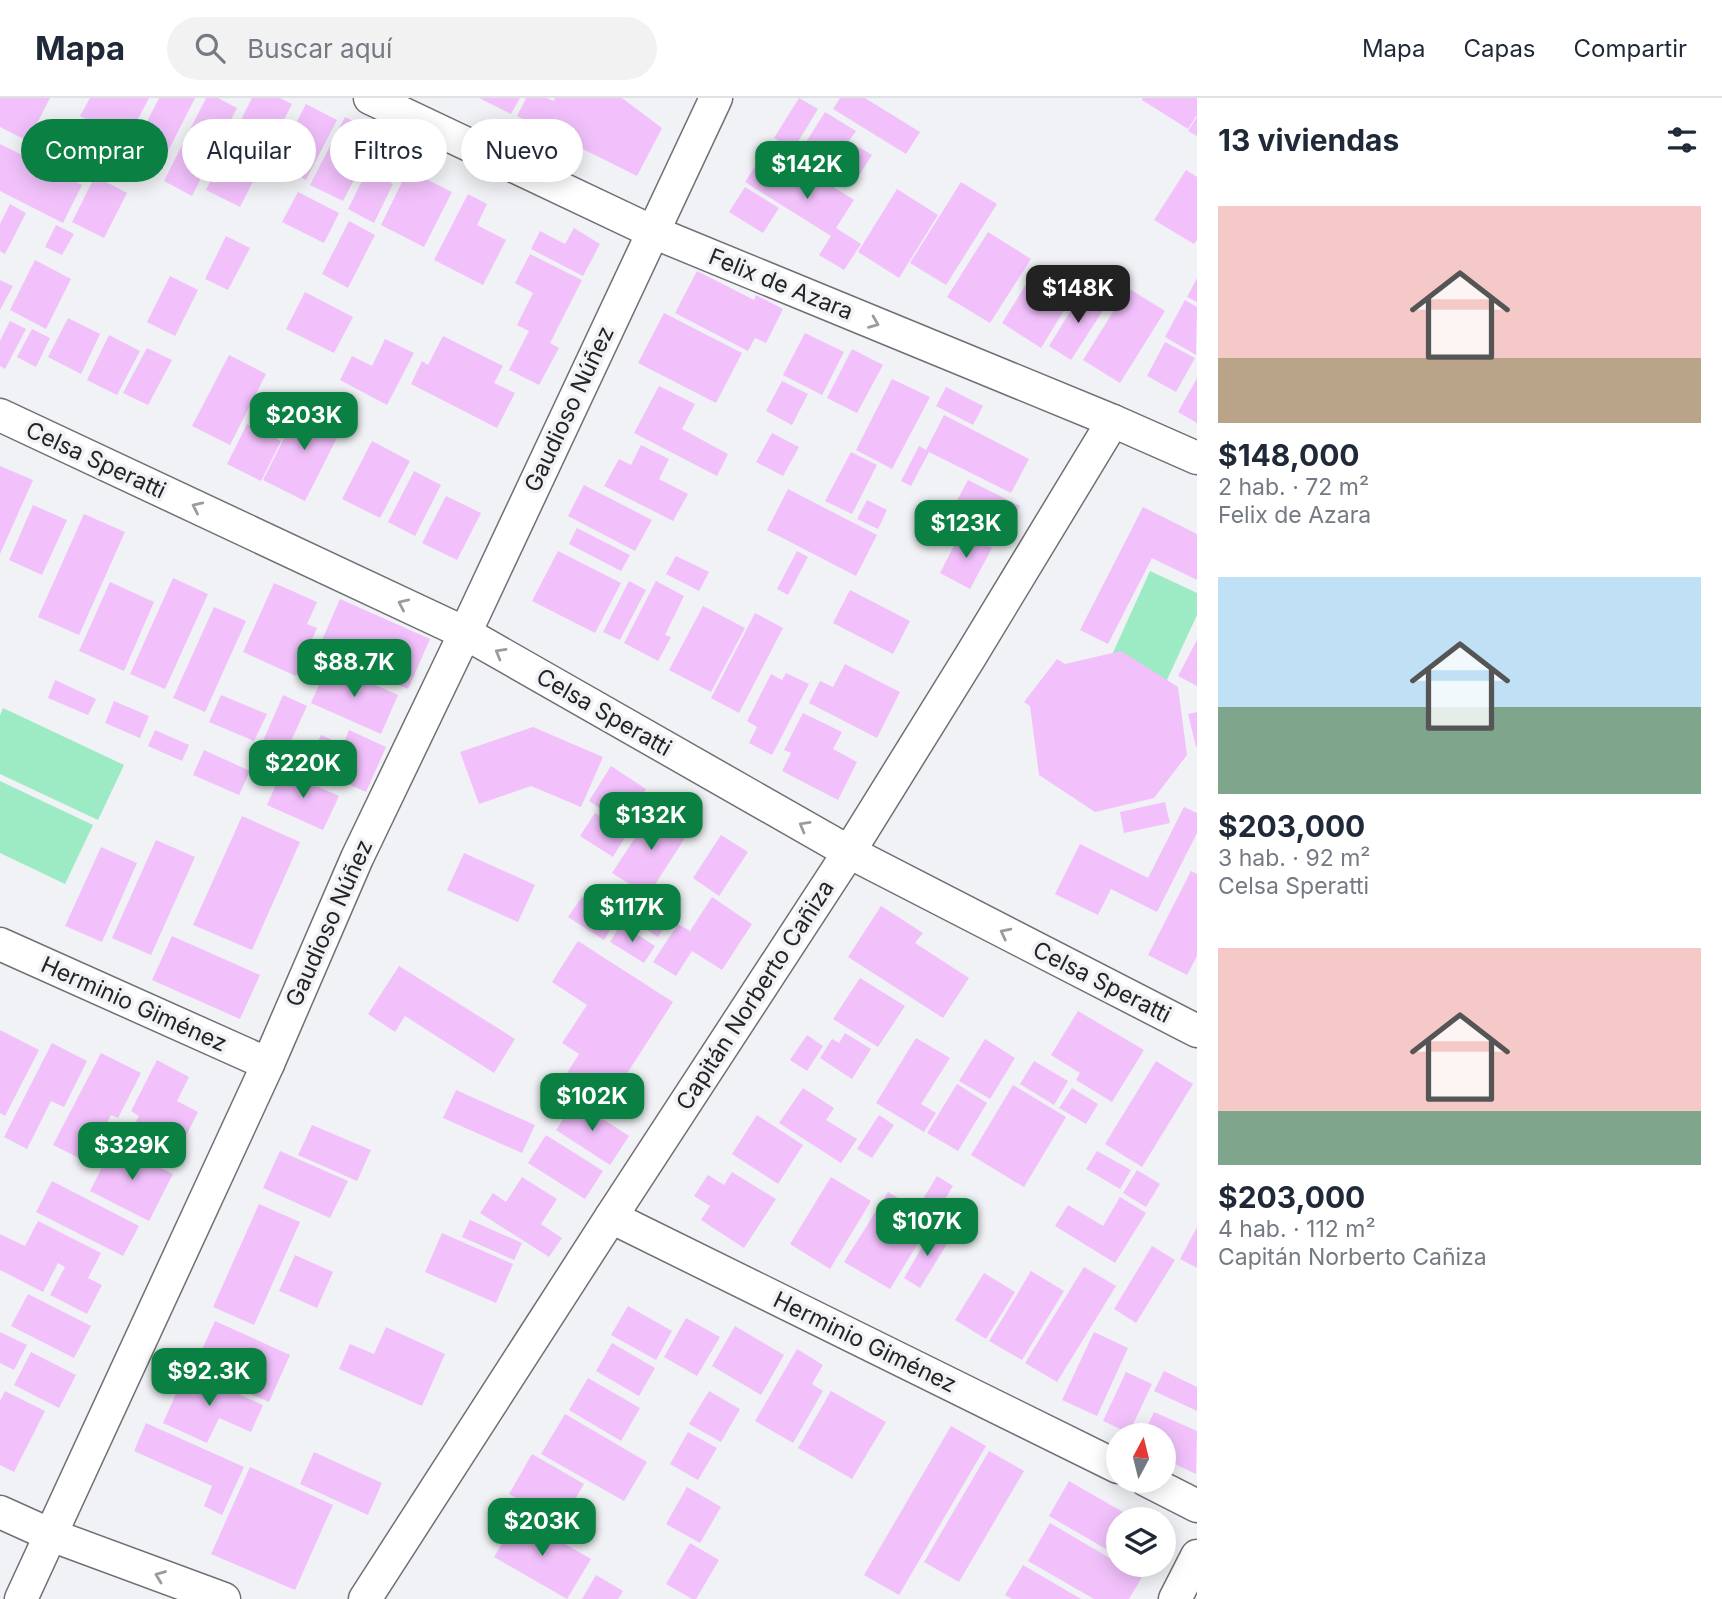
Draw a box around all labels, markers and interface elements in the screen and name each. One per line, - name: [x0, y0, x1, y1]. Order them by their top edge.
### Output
- search box: [167, 17, 657, 80]
- text: Mapa: [35, 28, 125, 68]
- icon: search: [191, 29, 229, 67]
- text: Buscar aquí: [247, 33, 392, 64]
- text: Mapa: [1362, 34, 1425, 63]
- text: Capas: [1463, 34, 1536, 63]
- text: Compartir: [1574, 34, 1687, 63]
- chip: Comprar: [21, 119, 168, 182]
- chip: Alquilar: [182, 119, 316, 182]
- chip: Filtros: [330, 119, 447, 182]
- chip: Nuevo: [461, 119, 583, 182]
- icon: filters: [1663, 121, 1701, 159]
- text: 13 viviendas: [1218, 122, 1399, 158]
- pin: $142K: [758, 141, 856, 201]
- text: $142K: [771, 150, 843, 178]
- street label: Felix de Azara: [705, 242, 857, 326]
- icon: home: [1397, 252, 1523, 378]
- pin: $148K: [1029, 266, 1127, 325]
- text: $148K: [1042, 274, 1114, 302]
- one-way arrow: [867, 315, 880, 329]
- street label: Gaudioso Núñez: [518, 322, 620, 496]
- pin: $203K: [255, 392, 353, 452]
- text: $203K: [266, 401, 342, 429]
- street label: Celsa Speratti: [22, 415, 170, 505]
- text: $148,000: [1218, 437, 1360, 473]
- text: 2 hab. · 72 m²: [1218, 473, 1369, 501]
- pin: $123K: [917, 500, 1015, 560]
- text: Felix de Azara: [1218, 501, 1371, 529]
- one-way arrow: [192, 502, 204, 516]
- text: $123K: [931, 509, 1001, 537]
- one-way arrow: [398, 598, 410, 612]
- icon: home: [1397, 623, 1523, 749]
- pin: $88.7K: [297, 640, 411, 699]
- text: $88.7K: [313, 648, 395, 676]
- one-way arrow: [495, 648, 507, 661]
- street label: Celsa Speratti: [532, 662, 676, 762]
- pin: $220K: [254, 740, 352, 800]
- text: $220K: [265, 749, 341, 777]
- pin: $132K: [602, 792, 700, 852]
- text: $132K: [616, 801, 686, 829]
- text: $203,000: [1218, 808, 1365, 844]
- one-way arrow: [799, 822, 812, 835]
- street label: Gaudioso Núñez: [280, 835, 378, 1011]
- text: 3 hab. · 92 m²: [1218, 844, 1371, 872]
- text: Celsa Speratti: [1218, 872, 1369, 900]
- street label: Capitán Norberto Cañiza: [670, 875, 840, 1115]
- pin: $117K: [583, 884, 681, 944]
- text: $117K: [600, 893, 664, 921]
- one-way arrow: [1000, 928, 1012, 941]
- street label: Celsa Speratti: [1028, 935, 1176, 1029]
- street label: Herminio Giménez: [37, 950, 231, 1058]
- icon: home: [1397, 994, 1523, 1120]
- pin: $102K: [543, 1074, 641, 1133]
- text: $102K: [556, 1082, 628, 1110]
- pin: $329K: [83, 1122, 181, 1182]
- text: $329K: [94, 1131, 170, 1159]
- text: $203,000: [1218, 1179, 1365, 1215]
- pin: $107K: [878, 1198, 976, 1258]
- text: $107K: [892, 1207, 962, 1235]
- text: 4 hab. · 112 m²: [1218, 1215, 1376, 1243]
- text: Capitán Norberto Cañiza: [1218, 1243, 1487, 1271]
- street label: Herminio Giménez: [769, 1286, 961, 1398]
- pin: $92.3K: [152, 1348, 266, 1408]
- text: $92.3K: [167, 1357, 251, 1385]
- north arrow: [1106, 1423, 1176, 1493]
- map controls: [1106, 1423, 1176, 1577]
- pin: $203K: [493, 1498, 591, 1558]
- text: $203K: [504, 1507, 580, 1535]
- button: layers: [1106, 1507, 1176, 1577]
- one-way arrow: [154, 1570, 166, 1584]

